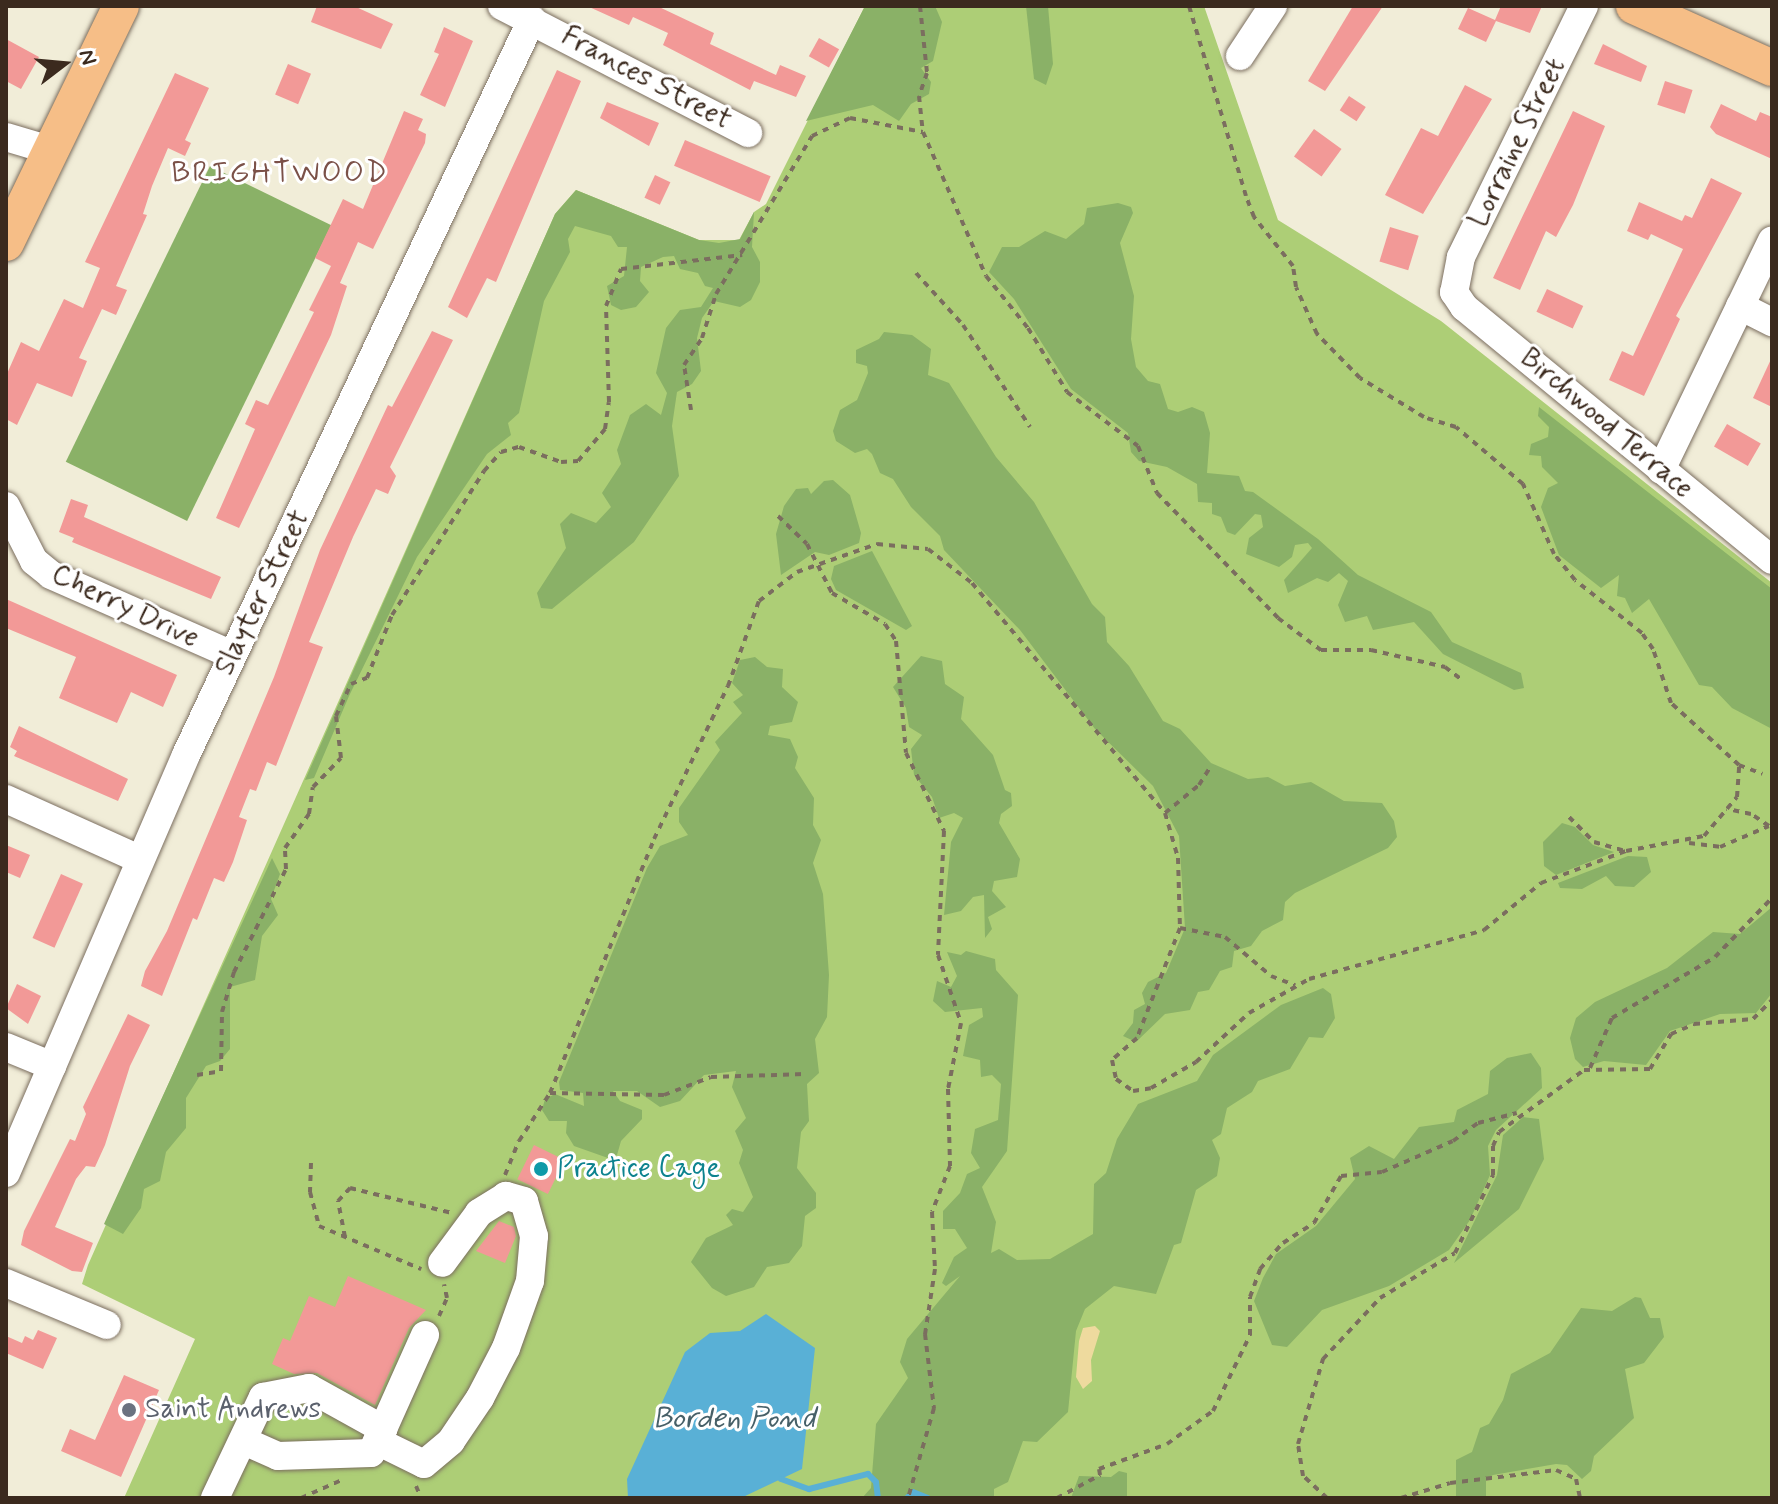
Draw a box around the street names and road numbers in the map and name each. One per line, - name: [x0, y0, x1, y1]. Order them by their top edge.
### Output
- street label: Frances Street: [556, 20, 736, 138]
- street label: Lorraine Street: [1462, 51, 1574, 235]
- street label: Birchwood Terrace: [1513, 342, 1699, 506]
- street label: Slayter Street: [209, 506, 317, 680]
- street label: Cherry Drive: [47, 559, 203, 655]

